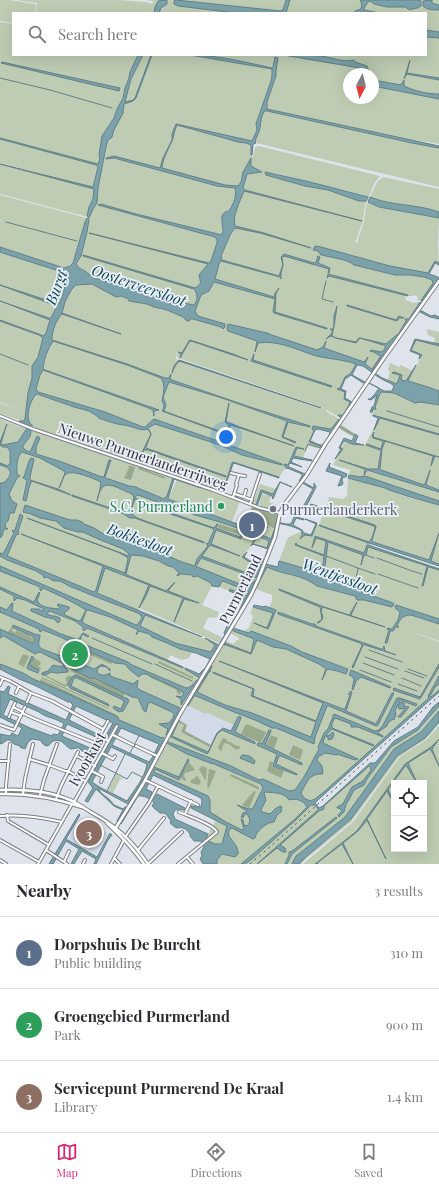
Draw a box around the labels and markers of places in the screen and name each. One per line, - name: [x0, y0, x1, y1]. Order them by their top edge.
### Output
- place label: S.C. Purmerland: [110, 497, 213, 516]
- place label: Purmerlanderkerk: [281, 500, 398, 519]
- marker: S.C. Purmerland: [216, 501, 226, 511]
- marker: Purmerlanderkerk: [268, 504, 278, 514]
- pin: 1: [239, 510, 265, 540]
- pin: 2: [62, 639, 88, 669]
- pin: 3: [76, 818, 102, 848]

